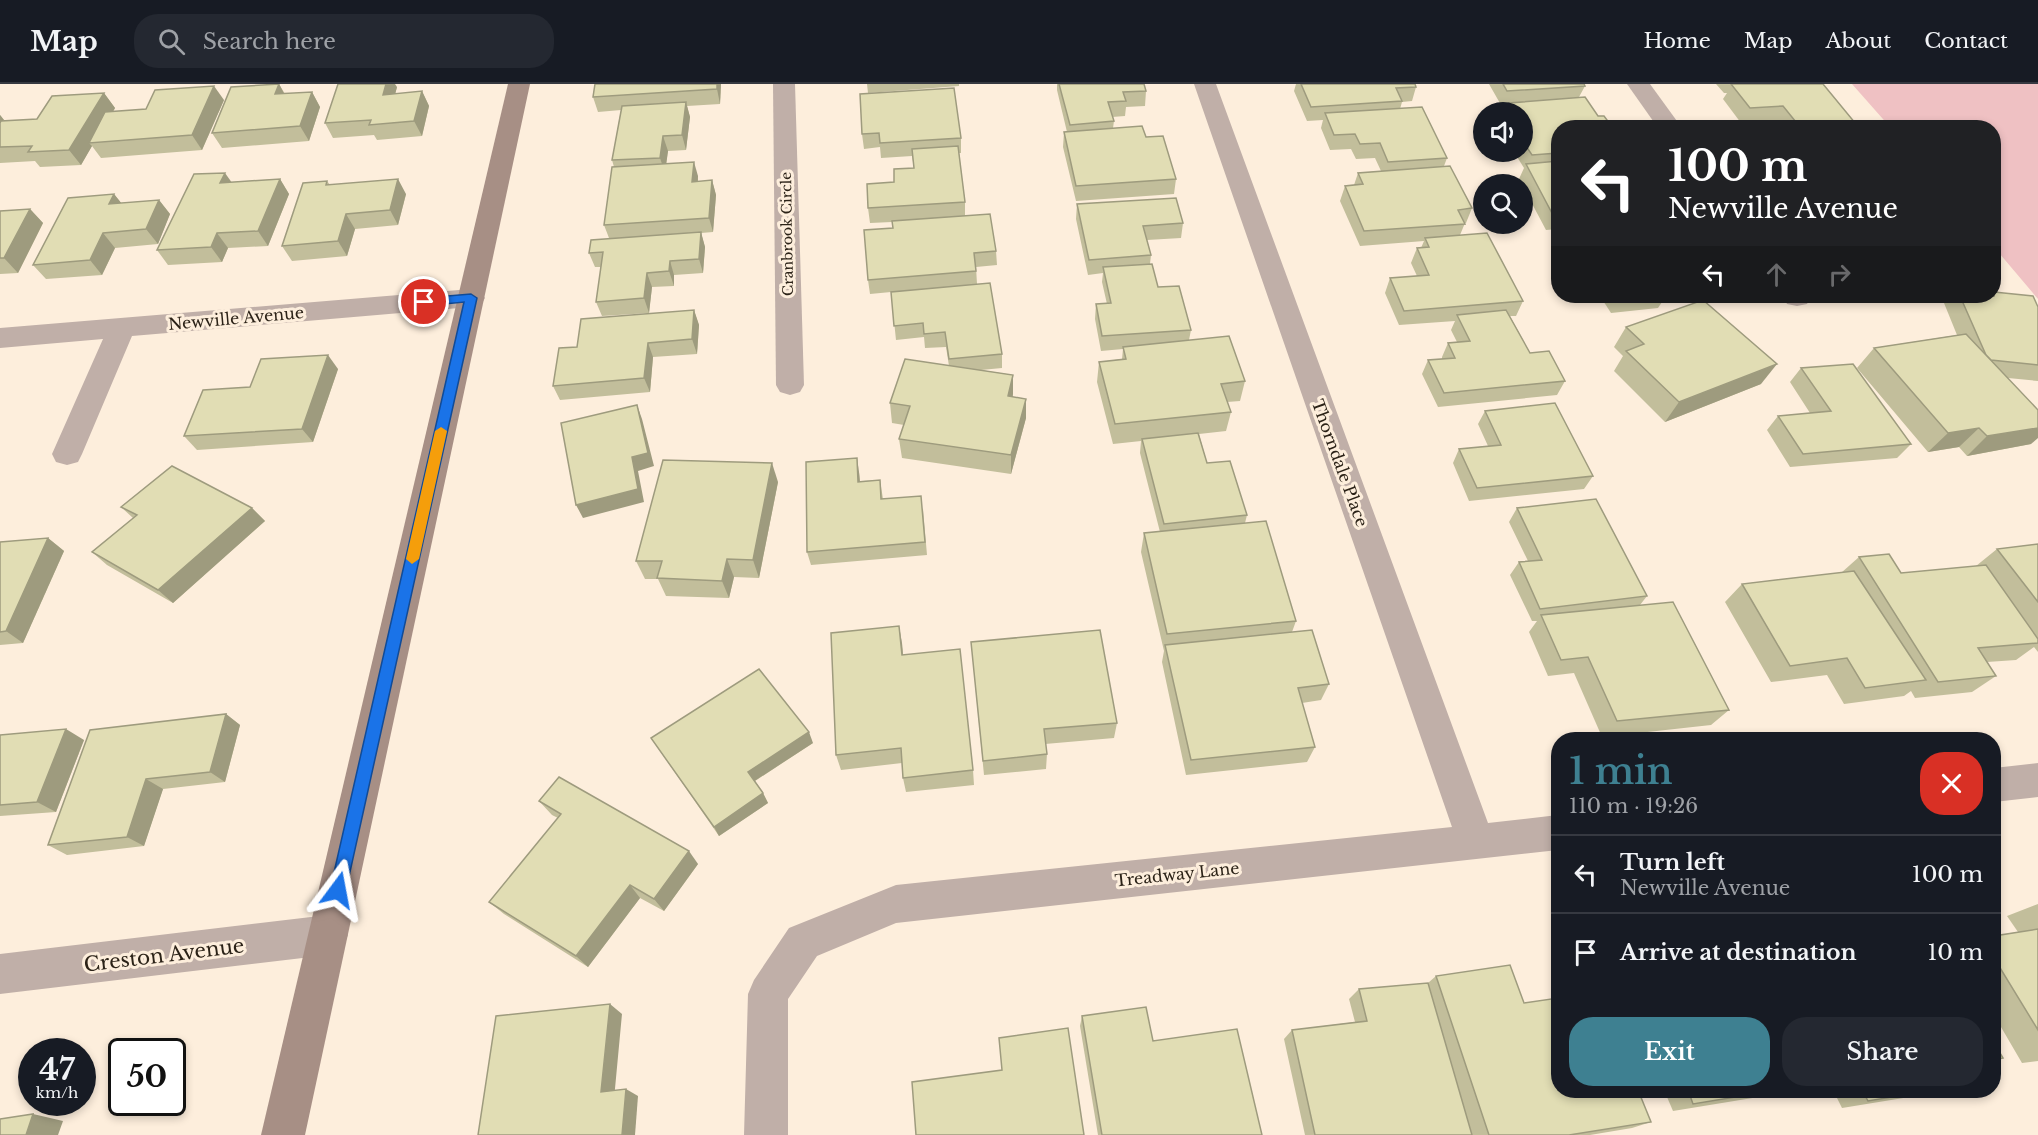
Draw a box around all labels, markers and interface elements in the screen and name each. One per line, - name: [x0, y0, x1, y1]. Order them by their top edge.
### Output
- search box: [134, 14, 554, 68]
- text: Map: [30, 24, 98, 59]
- icon: search: [155, 25, 188, 58]
- text: Search here: [203, 28, 336, 55]
- text: Home: [1644, 28, 1711, 54]
- text: Map: [1744, 28, 1792, 54]
- text: About: [1825, 28, 1891, 54]
- text: Contact: [1924, 28, 2008, 54]
- map controls: [1473, 102, 1533, 234]
- button: sound: [1473, 102, 1533, 162]
- text: 100 m: [1668, 140, 1807, 192]
- icon: left: [1569, 144, 1647, 222]
- street label: Cranbrook Circle: [777, 172, 797, 296]
- button: search: [1473, 174, 1533, 234]
- text: Newville Avenue: [1668, 192, 1898, 225]
- icon: left: [1697, 258, 1730, 291]
- icon: ahead: [1760, 258, 1793, 291]
- icon: right: [1823, 258, 1856, 291]
- pin: [398, 276, 449, 327]
- icon: arrive: [407, 285, 440, 318]
- street label: Newville Avenue: [167, 302, 305, 334]
- street label: Thorndale Place: [1308, 396, 1372, 530]
- text: 1 min: [1569, 749, 1673, 794]
- button: close: [1920, 752, 1983, 815]
- text: 110 m · 19:26: [1569, 794, 1698, 818]
- text: Turn left: [1620, 849, 1725, 876]
- position arrow: [306, 858, 370, 922]
- street label: Treadway Lane: [1114, 858, 1240, 890]
- icon: left: [1569, 858, 1602, 891]
- text: 100 m: [1912, 861, 1983, 888]
- text: Newville Avenue: [1620, 876, 1790, 900]
- street label: Creston Avenue: [82, 933, 246, 977]
- icon: arrive: [1569, 936, 1602, 969]
- text: Arrive at destination: [1620, 939, 1857, 966]
- text: 10 m: [1928, 939, 1983, 966]
- button: Exit: [1569, 1017, 1770, 1086]
- button: Share: [1782, 1017, 1983, 1086]
- speed limit sign: 50: [108, 1038, 186, 1116]
- text: 47: [39, 1051, 75, 1088]
- text: km/h: [36, 1083, 78, 1102]

